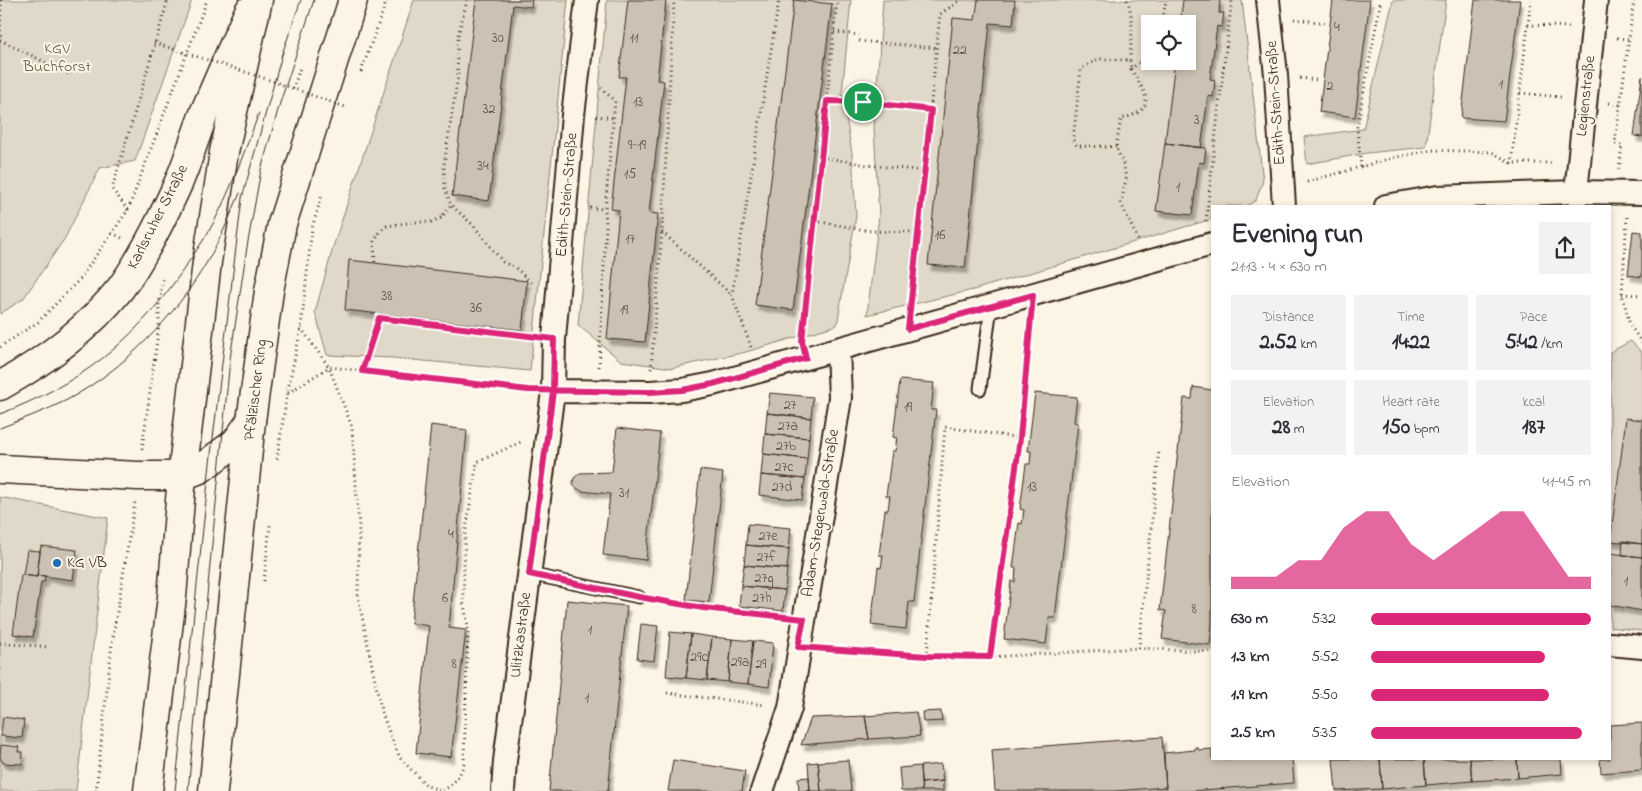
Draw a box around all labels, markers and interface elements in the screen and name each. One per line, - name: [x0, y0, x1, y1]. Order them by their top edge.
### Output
- map controls: [1141, 15, 1196, 70]
- button: locate: [1141, 15, 1196, 70]
- house number: 4: [1334, 17, 1340, 38]
- house number: 30: [492, 28, 504, 49]
- house number: 11: [630, 28, 639, 49]
- park label: KGV Buchforst: [22, 37, 92, 79]
- street label: Edith-Stein-Straße: [1260, 39, 1292, 166]
- house number: 22: [953, 40, 967, 61]
- street label: Legienstraße: [1570, 54, 1602, 137]
- house number: 1: [1499, 74, 1504, 95]
- house number: 2: [1327, 76, 1334, 97]
- pin: [842, 81, 884, 123]
- icon: arrive: [849, 88, 877, 116]
- house number: 13: [633, 92, 643, 113]
- house number: 32: [483, 99, 495, 120]
- house number: 3: [1194, 110, 1200, 131]
- street label: Edith-Stein-Straße: [550, 131, 584, 258]
- house number: 9-19: [628, 135, 647, 156]
- house number: 34: [477, 156, 489, 177]
- street label: Karlsruher Straße: [121, 160, 195, 274]
- house number: 15: [624, 164, 636, 185]
- house number: 1: [1176, 177, 1181, 198]
- text: Evening run: [1231, 215, 1363, 256]
- button: share: [1539, 222, 1591, 274]
- house number: 16: [935, 225, 945, 246]
- house number: 17: [625, 229, 635, 250]
- text: 21:13 · 4 × 630 m: [1231, 255, 1327, 279]
- house number: 38: [381, 286, 393, 307]
- house number: 36: [470, 298, 482, 319]
- house number: 19: [620, 300, 629, 321]
- text: Distance: [1263, 307, 1314, 328]
- text: Time: [1397, 307, 1425, 328]
- text: Pace: [1520, 307, 1547, 328]
- text: 2.52: [1259, 328, 1297, 358]
- text: 14:22: [1392, 328, 1430, 358]
- text: 5:42: [1505, 328, 1538, 358]
- text: km: [1297, 334, 1317, 355]
- text: /km: [1538, 334, 1563, 355]
- street label: Pfälzischer Ring: [238, 338, 274, 442]
- text: Elevation: [1263, 392, 1314, 413]
- text: Heart rate: [1382, 392, 1440, 413]
- text: kcal: [1523, 392, 1545, 413]
- house number: 27: [784, 395, 797, 416]
- house number: 19: [904, 397, 913, 418]
- text: 28: [1272, 413, 1290, 443]
- text: 150: [1382, 413, 1410, 443]
- text: 187: [1522, 413, 1545, 443]
- house number: 27a: [778, 416, 798, 437]
- text: m: [1290, 419, 1305, 440]
- text: bpm: [1410, 419, 1440, 440]
- street label: Adam-Stegerwald-Straße: [796, 427, 846, 599]
- house number: 27b: [776, 436, 797, 457]
- house number: 27c: [775, 457, 794, 478]
- text: Elevation: [1231, 470, 1290, 494]
- text: 41–45 m: [1543, 470, 1591, 494]
- house number: 27d: [772, 477, 792, 498]
- house number: 13: [1027, 477, 1037, 498]
- house number: 31: [619, 483, 630, 504]
- house number: 4: [448, 524, 454, 545]
- house number: 27e: [759, 526, 778, 547]
- house number: 27f: [756, 547, 776, 568]
- place label: KG VB: [67, 551, 107, 575]
- marker: KG VB: [51, 557, 63, 569]
- house number: 27g: [754, 568, 774, 590]
- house number: 1: [1624, 571, 1629, 592]
- house number: 6: [442, 588, 448, 609]
- house number: 27h: [752, 588, 772, 609]
- street label: Ulitzkastraße: [504, 590, 538, 679]
- house number: 8: [1191, 599, 1197, 620]
- text: 630 m: [1231, 607, 1268, 631]
- text: 5:32: [1311, 607, 1336, 631]
- house number: 1: [588, 620, 593, 641]
- text: 1.3 km: [1231, 645, 1269, 669]
- text: 5:52: [1311, 645, 1339, 669]
- house number: 29c: [690, 647, 708, 668]
- house number: 29a: [731, 652, 749, 673]
- house number: 8: [451, 654, 457, 675]
- house number: 29: [755, 654, 767, 675]
- text: 1.9 km: [1231, 683, 1268, 707]
- text: 5:50: [1311, 683, 1338, 707]
- house number: 1: [585, 688, 590, 709]
- text: 2.5 km: [1231, 721, 1275, 745]
- text: 5:35: [1311, 721, 1337, 745]

